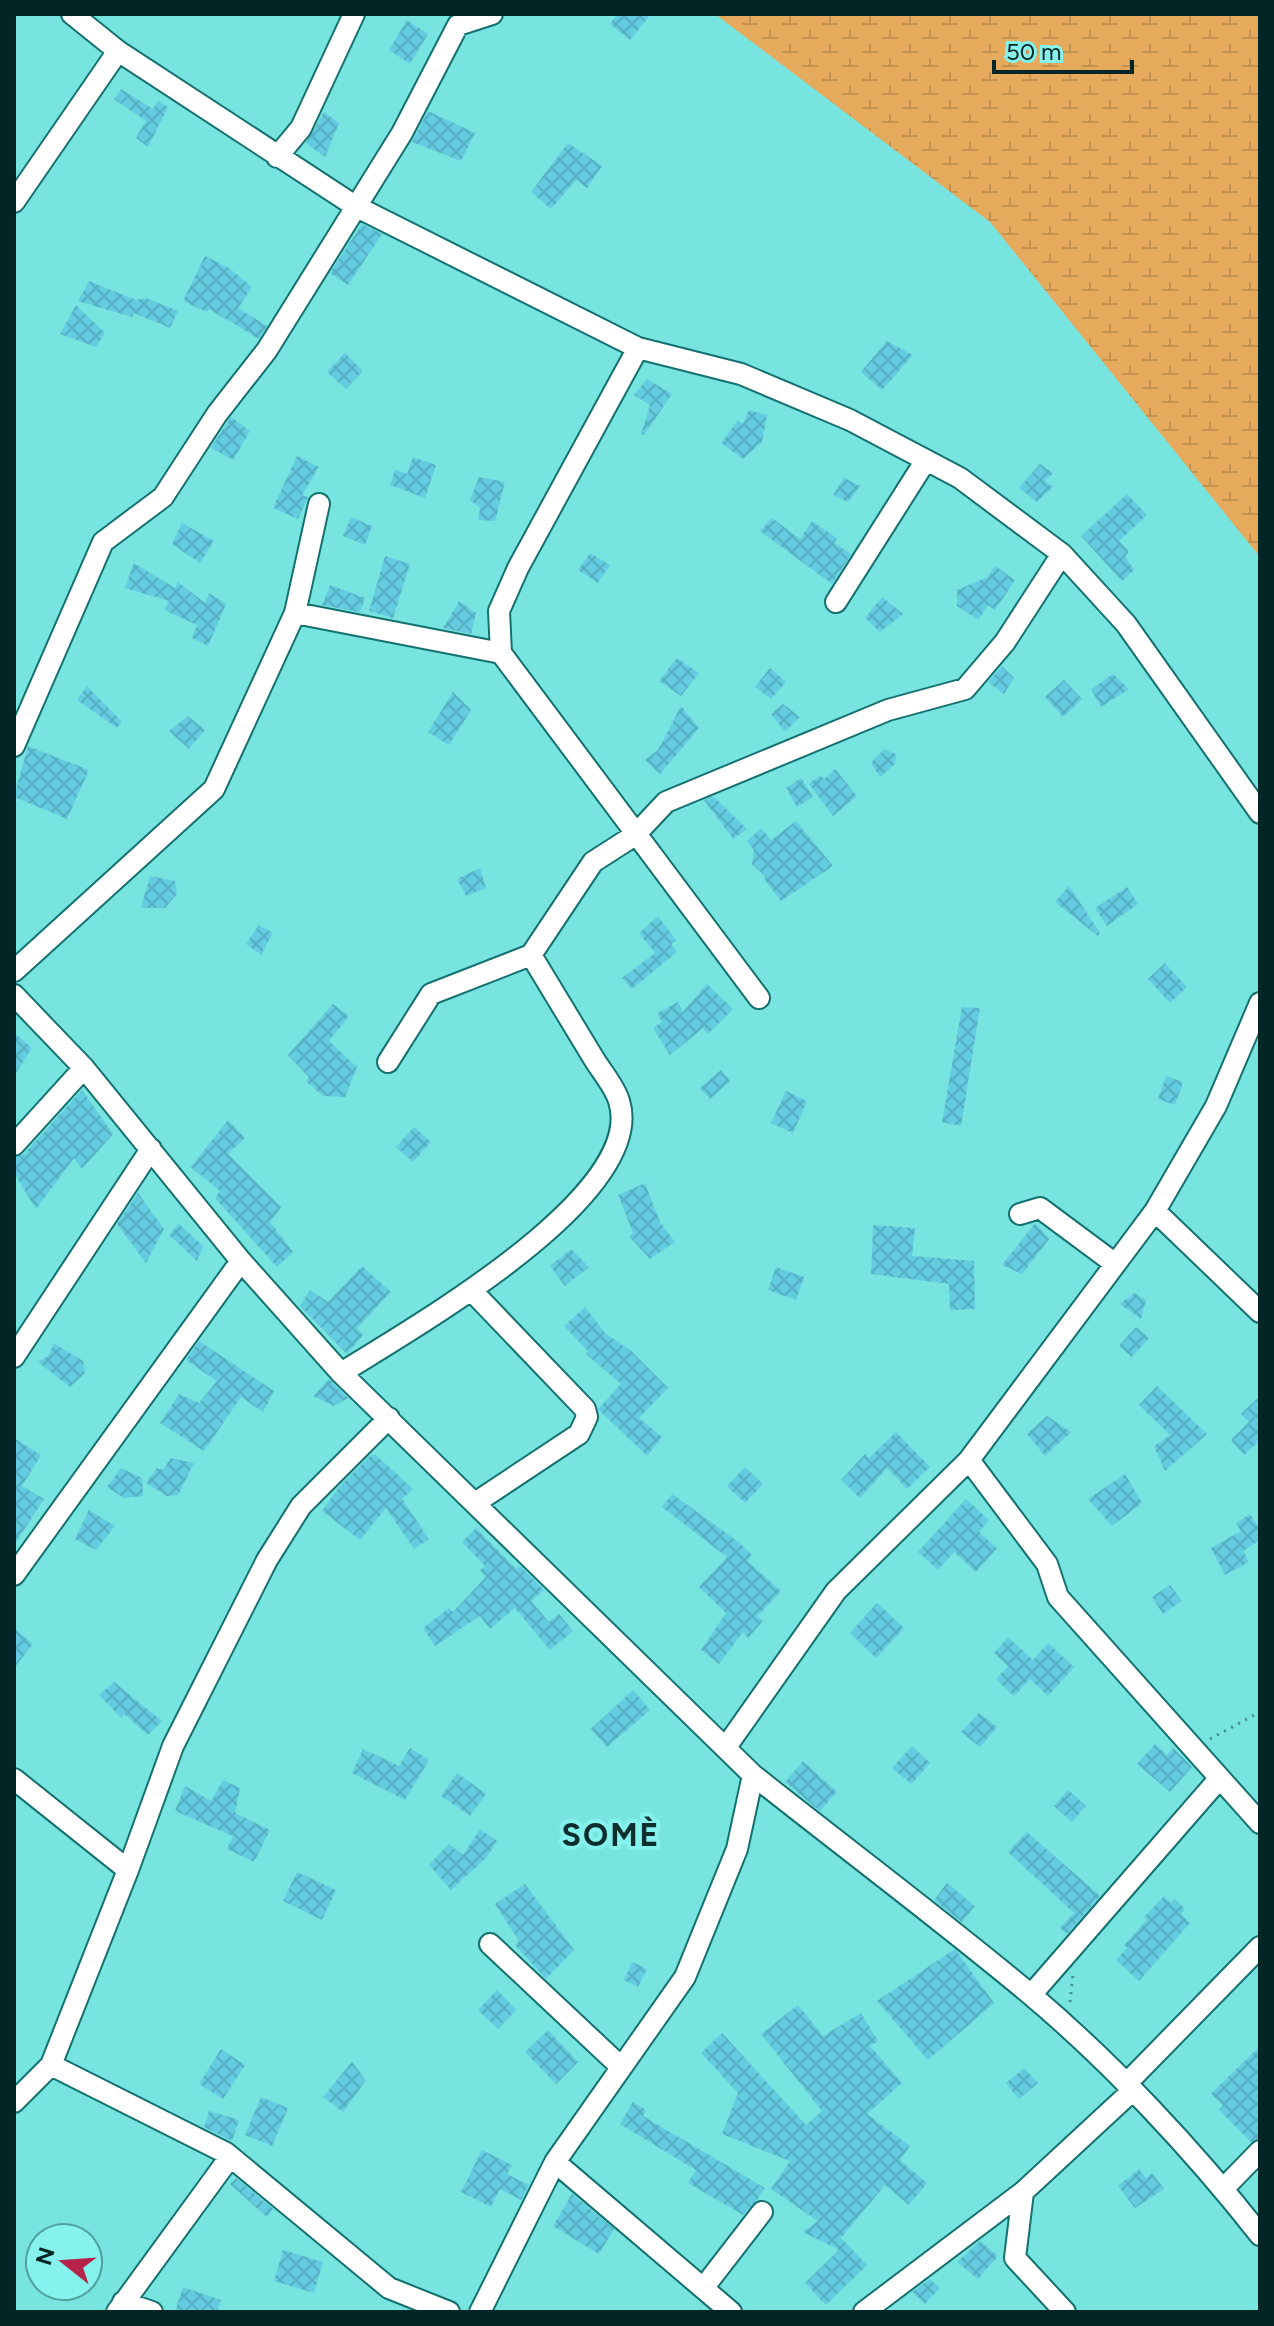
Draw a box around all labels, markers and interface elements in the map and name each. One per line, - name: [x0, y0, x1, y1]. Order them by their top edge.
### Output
- scale bar: [994, 24, 1132, 74]
- text: 50 m: [1006, 37, 1062, 66]
- district label: SOMÈ: [562, 1816, 660, 1854]
- north arrow: [24, 2222, 104, 2302]
- text: N: [30, 2244, 61, 2268]

